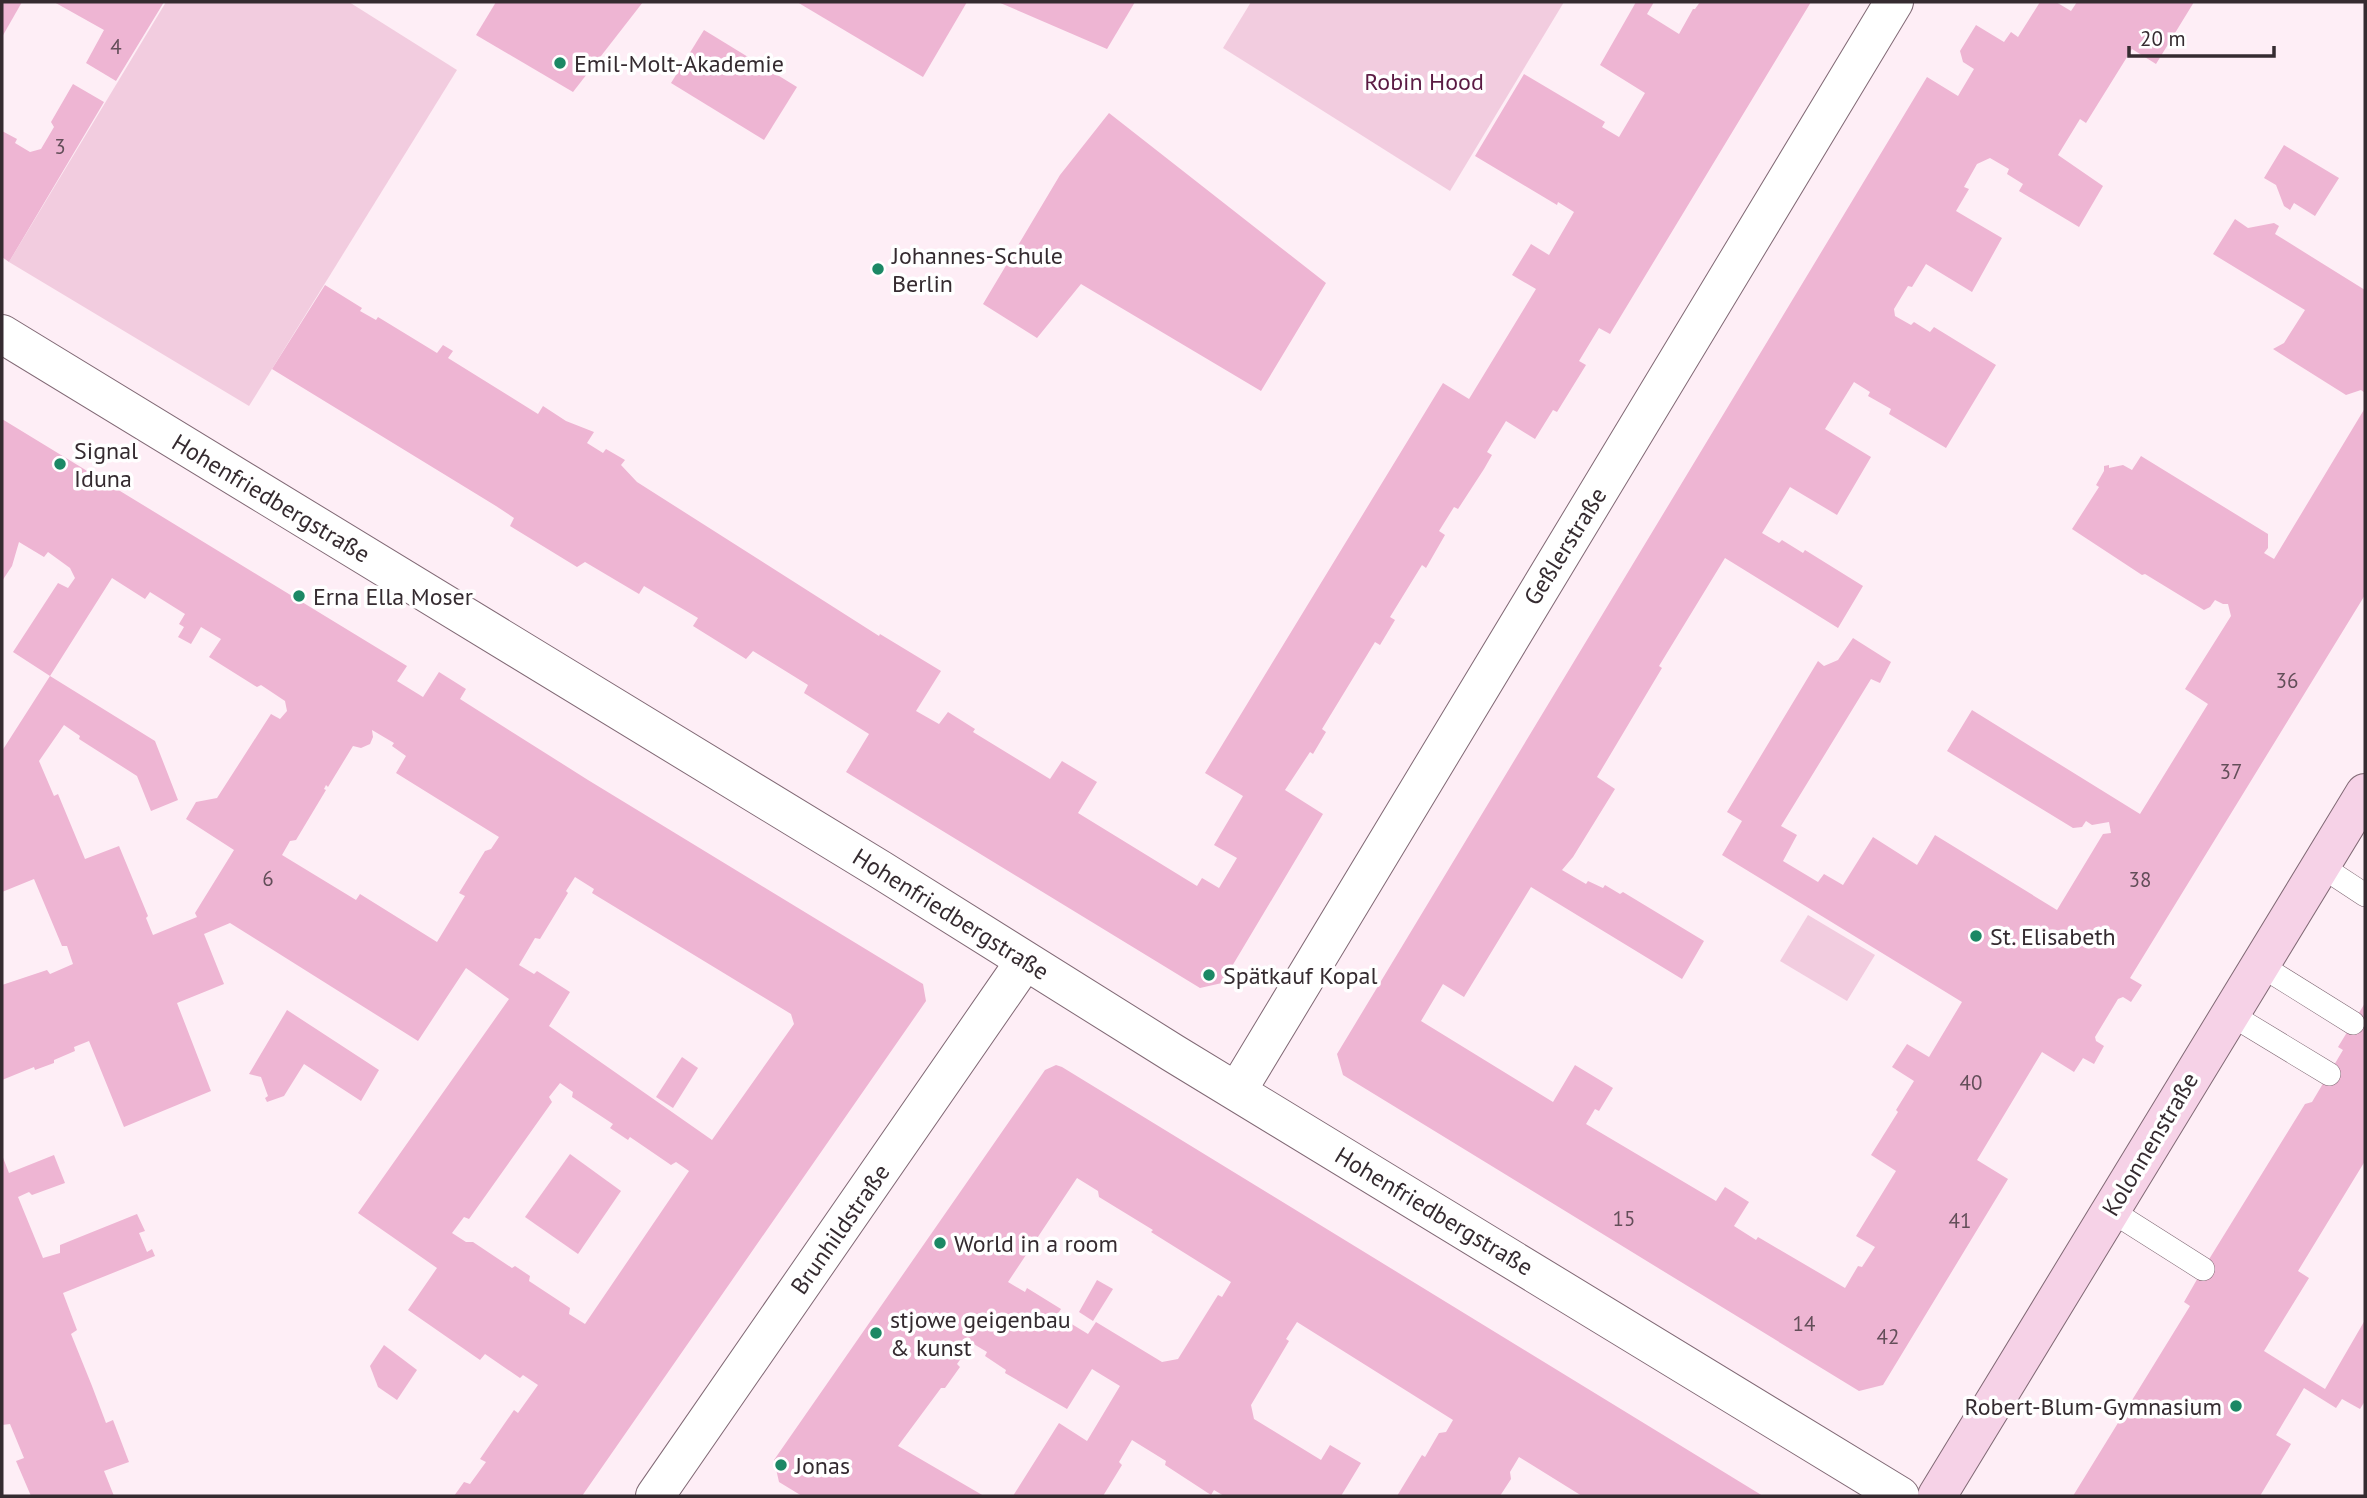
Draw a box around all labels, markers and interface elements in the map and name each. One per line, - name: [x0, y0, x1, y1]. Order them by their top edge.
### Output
- scale bar: [2129, 14, 2274, 58]
- text: 20 m: [2140, 25, 2186, 52]
- house number: 4: [110, 33, 122, 60]
- place label: Emil-Molt-Akademie: [574, 48, 784, 79]
- marker: Emil-Molt-Akademie: [552, 55, 568, 71]
- park label: Robin Hood: [1364, 66, 1484, 97]
- house number: 3: [54, 133, 66, 160]
- place label: Johannes-Schule Berlin: [891, 240, 1063, 299]
- marker: Johannes-Schule Berlin: [870, 261, 886, 277]
- street label: Hohenfriedbergstraße: [166, 427, 376, 569]
- place label: Signal Iduna: [74, 435, 138, 494]
- marker: Signal Iduna: [52, 456, 68, 472]
- street label: Geßlerstraße: [1517, 481, 1613, 611]
- place label: Erna Ella Moser: [313, 581, 473, 612]
- marker: Erna Ella Moser: [291, 588, 307, 604]
- house number: 36: [2276, 667, 2298, 694]
- house number: 37: [2220, 758, 2242, 785]
- street label: Hohenfriedbergstraße: [847, 841, 1055, 987]
- house number: 6: [262, 865, 274, 892]
- house number: 38: [2129, 866, 2151, 893]
- place label: St. Elisabeth: [1990, 921, 2116, 952]
- marker: St. Elisabeth: [1968, 928, 1984, 944]
- place label: Spätkauf Kopal: [1223, 960, 1377, 991]
- marker: Spätkauf Kopal: [1201, 967, 1217, 983]
- street label: Kolonnenstraße: [2095, 1066, 2205, 1222]
- house number: 40: [1960, 1069, 1982, 1096]
- street label: Hohenfriedbergstraße: [1329, 1140, 1539, 1282]
- street label: Brunhildstraße: [784, 1158, 896, 1300]
- house number: 15: [1613, 1205, 1635, 1232]
- house number: 41: [1949, 1207, 1971, 1234]
- place label: World in a room: [954, 1228, 1118, 1259]
- marker: World in a room: [932, 1235, 948, 1251]
- place label: stjowe geigenbau & kunst: [890, 1304, 1071, 1363]
- house number: 14: [1793, 1310, 1815, 1337]
- house number: 42: [1877, 1323, 1899, 1350]
- marker: stjowe geigenbau & kunst: [868, 1325, 884, 1341]
- place label: Robert-Blum-Gymnasium: [1965, 1391, 2222, 1422]
- marker: Robert-Blum-Gymnasium: [2228, 1398, 2244, 1414]
- place label: Jonas: [794, 1450, 850, 1481]
- marker: Jonas: [773, 1457, 789, 1473]

